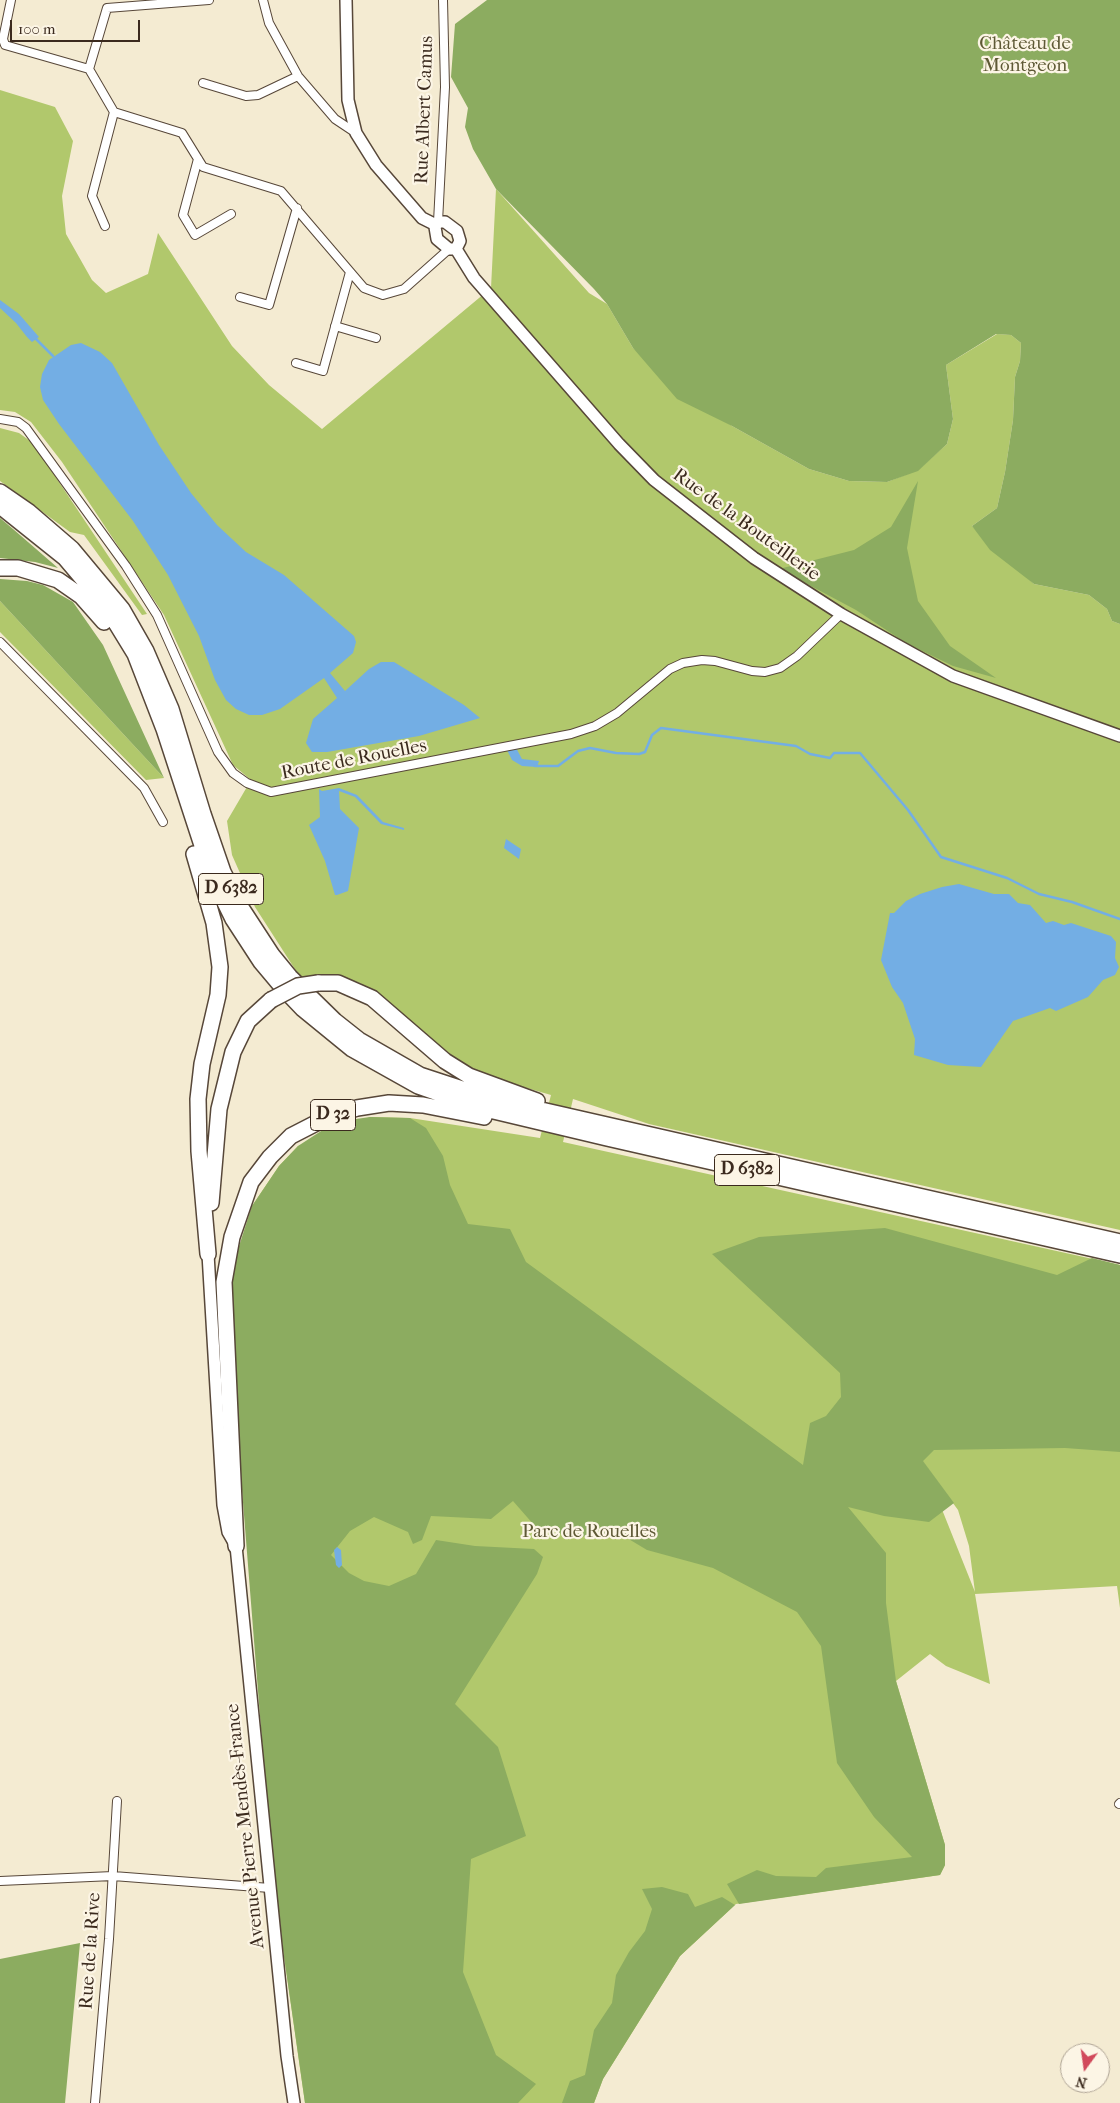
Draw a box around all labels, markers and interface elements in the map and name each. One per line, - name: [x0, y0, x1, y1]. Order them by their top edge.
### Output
- scale bar: [12, 10, 142, 42]
- text: 100 m: [18, 20, 56, 38]
- park label: Château de Montgeon: [979, 33, 1071, 77]
- street label: Rue Albert Camus: [411, 35, 439, 185]
- street label: Rue de la Bouteillerie: [668, 464, 824, 586]
- street label: Route de Rouelles: [279, 735, 429, 785]
- road number: D 6382: [198, 874, 264, 904]
- road number: D 32: [310, 1100, 356, 1130]
- road number: D 6382: [714, 1154, 780, 1186]
- park label: Parc de Rouelles: [522, 1521, 656, 1543]
- street label: Avenue Pierre Mendès-France: [222, 1702, 270, 1950]
- street label: Rue de la Rive: [76, 1892, 106, 2010]
- north arrow: [1060, 2043, 1110, 2093]
- text: N: [1074, 2073, 1089, 2092]

